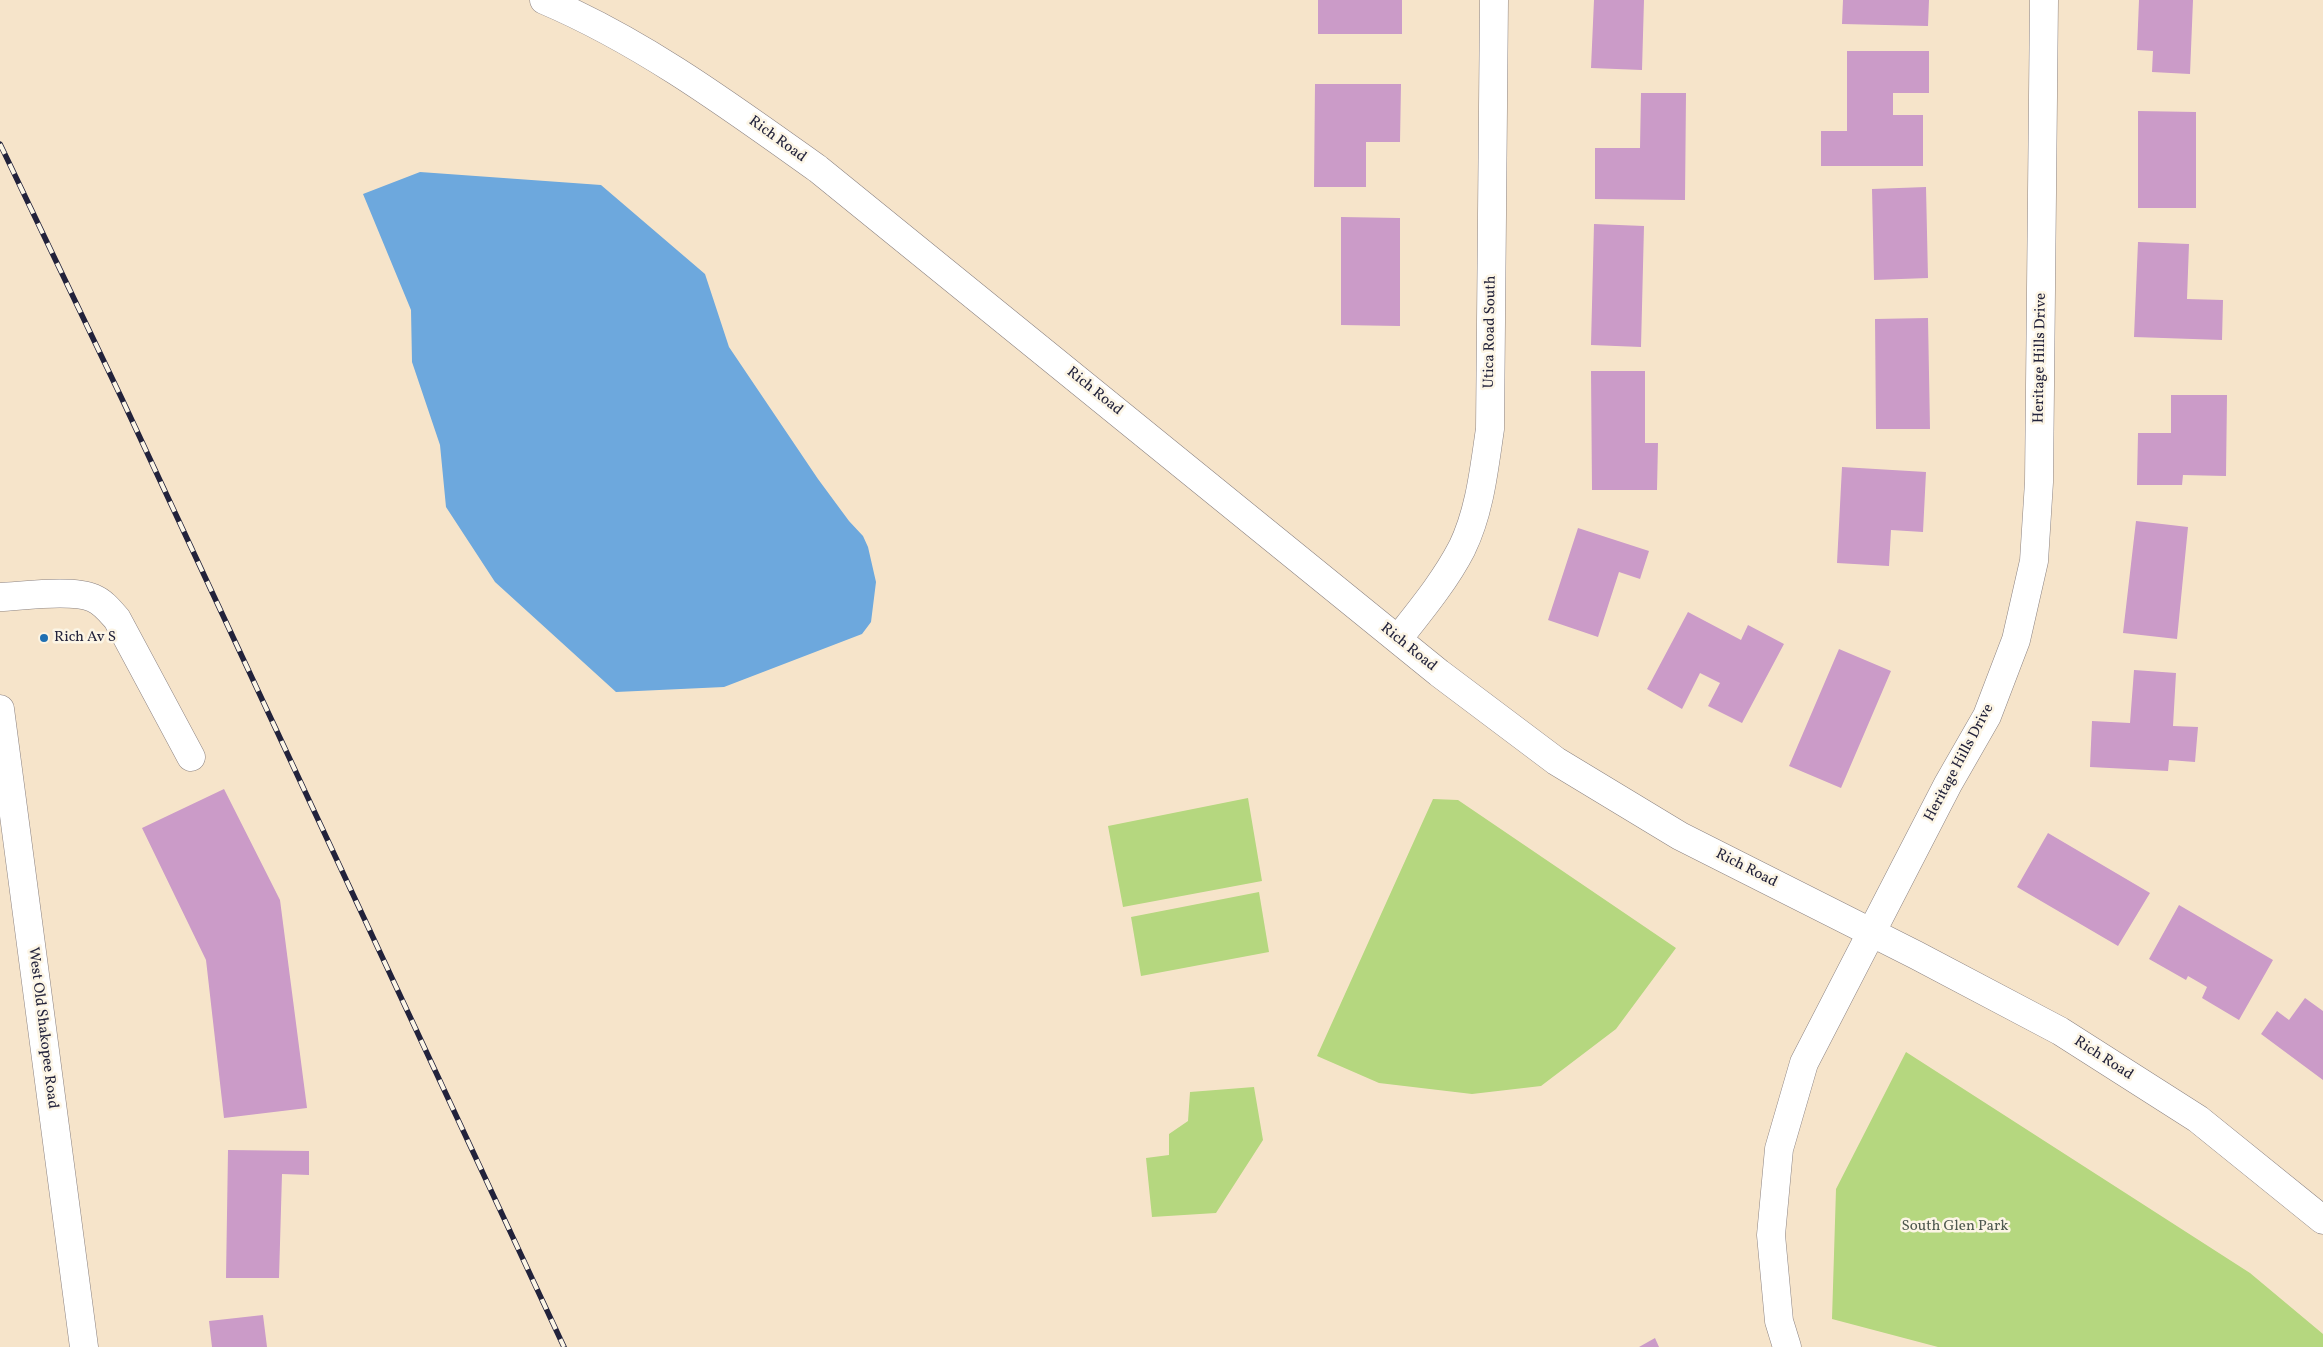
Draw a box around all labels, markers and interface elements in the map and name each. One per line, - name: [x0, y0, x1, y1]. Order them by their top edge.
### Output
- street label: Rich Road: [745, 113, 809, 167]
- street label: Utica Road South: [1481, 275, 1501, 389]
- street label: Heritage Hills Drive: [2031, 293, 2051, 423]
- street label: Rich Road: [1062, 364, 1126, 420]
- street label: Rich Road: [1376, 620, 1440, 676]
- place label: Rich Av S: [54, 629, 116, 647]
- marker: Rich Av S: [38, 632, 50, 644]
- street label: Heritage Hills Drive: [1921, 701, 1999, 825]
- street label: Rich Road: [1712, 846, 1780, 892]
- street label: West Old Shakopee Road: [23, 946, 61, 1110]
- street label: Rich Road: [2070, 1033, 2136, 1085]
- park label: South Glen Park: [1901, 1218, 2009, 1236]

